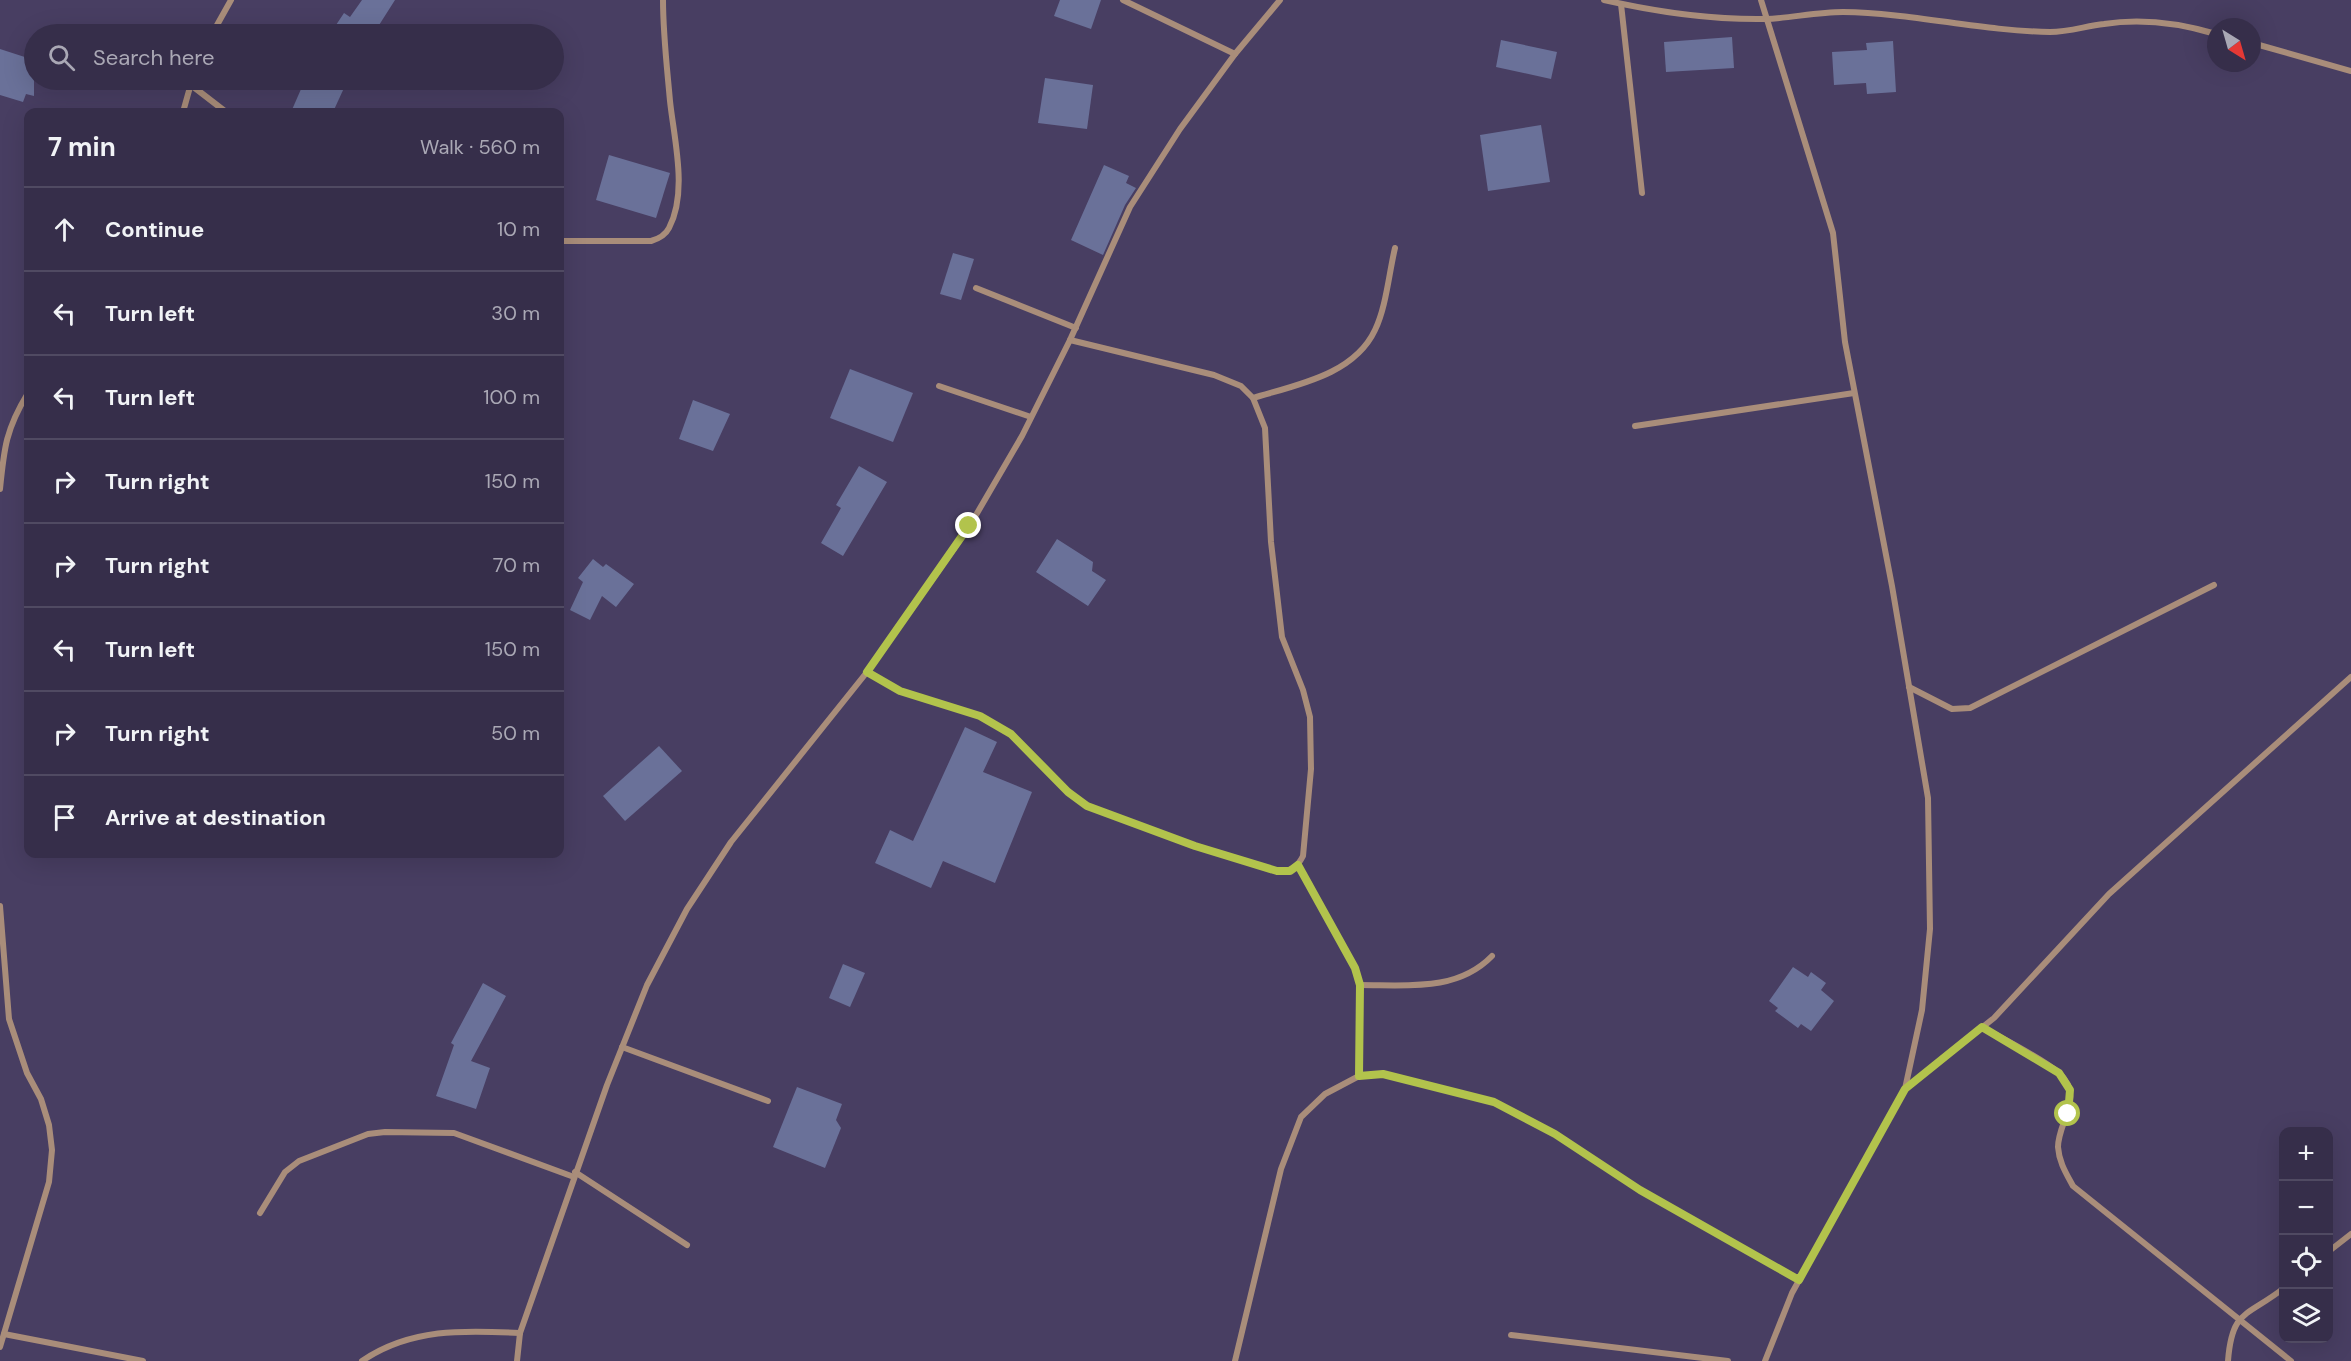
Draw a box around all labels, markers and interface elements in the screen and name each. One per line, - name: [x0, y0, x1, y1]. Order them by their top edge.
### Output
- north arrow: [2207, 18, 2261, 72]
- search box: [24, 24, 564, 90]
- icon: search: [45, 41, 78, 74]
- text: Search here: [93, 43, 214, 72]
- text: 7 min: [48, 130, 116, 164]
- text: Walk · 560 m: [420, 134, 540, 160]
- icon: ahead: [48, 213, 81, 246]
- text: Continue: [105, 215, 204, 244]
- text: 10 m: [497, 216, 540, 242]
- icon: left: [48, 297, 81, 330]
- text: Turn left: [105, 299, 195, 328]
- text: 30 m: [491, 300, 540, 326]
- icon: left: [48, 381, 81, 414]
- text: Turn left: [105, 383, 195, 412]
- text: 100 m: [483, 384, 540, 410]
- icon: right: [48, 465, 81, 498]
- text: Turn right: [105, 467, 210, 496]
- text: 150 m: [485, 468, 540, 494]
- route end: [955, 512, 981, 538]
- icon: right: [48, 549, 81, 582]
- text: Turn right: [105, 551, 210, 580]
- text: 70 m: [493, 552, 540, 578]
- icon: left: [48, 633, 81, 666]
- text: Turn left: [105, 635, 195, 664]
- text: 150 m: [485, 636, 540, 662]
- icon: right: [48, 717, 81, 750]
- text: Turn right: [105, 719, 210, 748]
- text: 50 m: [491, 720, 540, 746]
- icon: arrive: [48, 801, 81, 834]
- text: Arrive at destination: [105, 803, 326, 832]
- route start: [2054, 1100, 2080, 1126]
- map controls: [2279, 1127, 2333, 1343]
- button: +: [2279, 1127, 2333, 1181]
- button: −: [2279, 1181, 2333, 1235]
- button: locate: [2279, 1235, 2333, 1289]
- button: layers: [2279, 1289, 2333, 1343]

